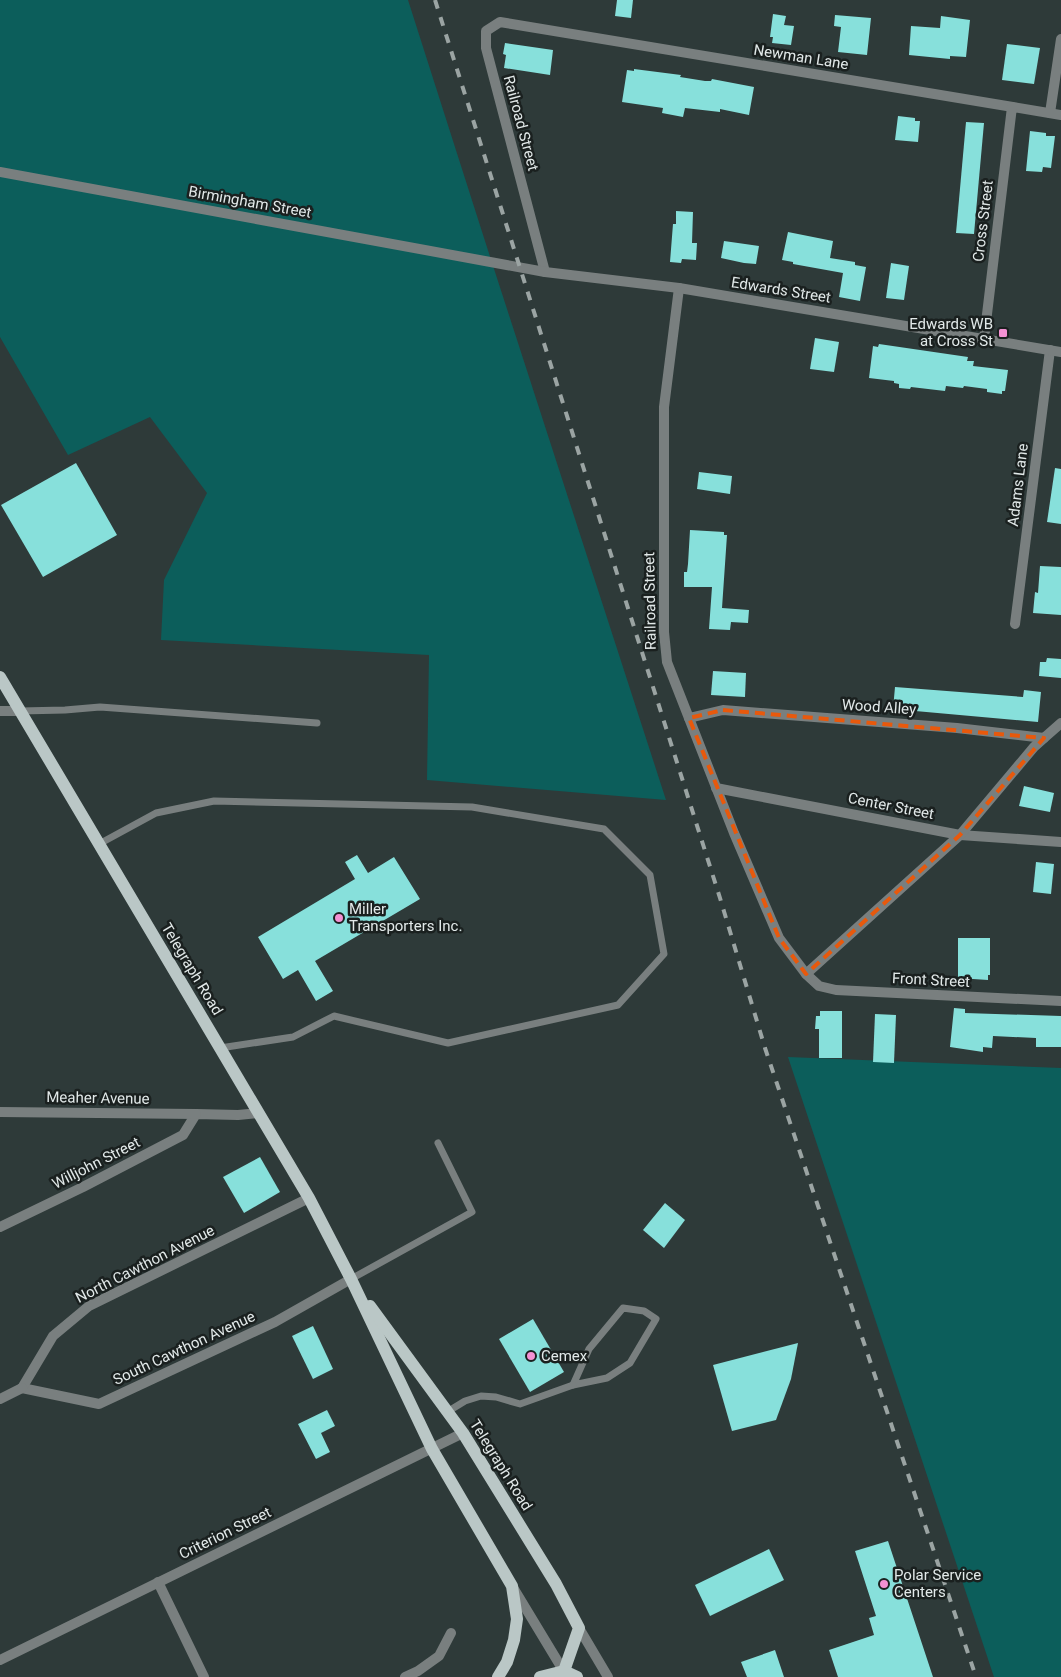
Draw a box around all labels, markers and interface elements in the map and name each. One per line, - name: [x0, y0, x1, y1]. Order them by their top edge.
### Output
- street label: Newman Lane: [752, 41, 850, 73]
- street label: Railroad Street: [500, 73, 542, 173]
- street label: Cross Street: [969, 179, 997, 263]
- street label: Birmingham Street: [187, 182, 313, 222]
- street label: Edwards Street: [730, 273, 832, 307]
- place label: Edwards WB at Cross St: [909, 315, 993, 350]
- marker: Edwards WB at Cross St: [997, 327, 1009, 339]
- street label: Adams Lane: [1004, 442, 1032, 528]
- street label: Railroad Street: [640, 552, 660, 650]
- street label: Wood Alley: [841, 695, 917, 719]
- street label: Center Street: [846, 789, 936, 823]
- place label: Miller Transporters Inc.: [349, 900, 462, 935]
- marker: Miller Transporters Inc.: [333, 912, 345, 924]
- street label: Telegraph Road: [158, 920, 226, 1018]
- street label: Front Street: [892, 969, 971, 991]
- street label: Meaher Avenue: [46, 1088, 150, 1108]
- street label: Willjohn Street: [49, 1133, 143, 1193]
- street label: North Cawthon Avenue: [72, 1221, 218, 1307]
- street label: South Cawthon Avenue: [110, 1307, 258, 1389]
- place label: Cemex: [541, 1347, 588, 1365]
- marker: Cemex: [525, 1350, 537, 1362]
- street label: Telegraph Road: [466, 1416, 536, 1514]
- street label: Criterion Street: [176, 1503, 274, 1563]
- place label: Polar Service Centers: [894, 1566, 981, 1601]
- marker: Polar Service Centers: [878, 1578, 890, 1590]

